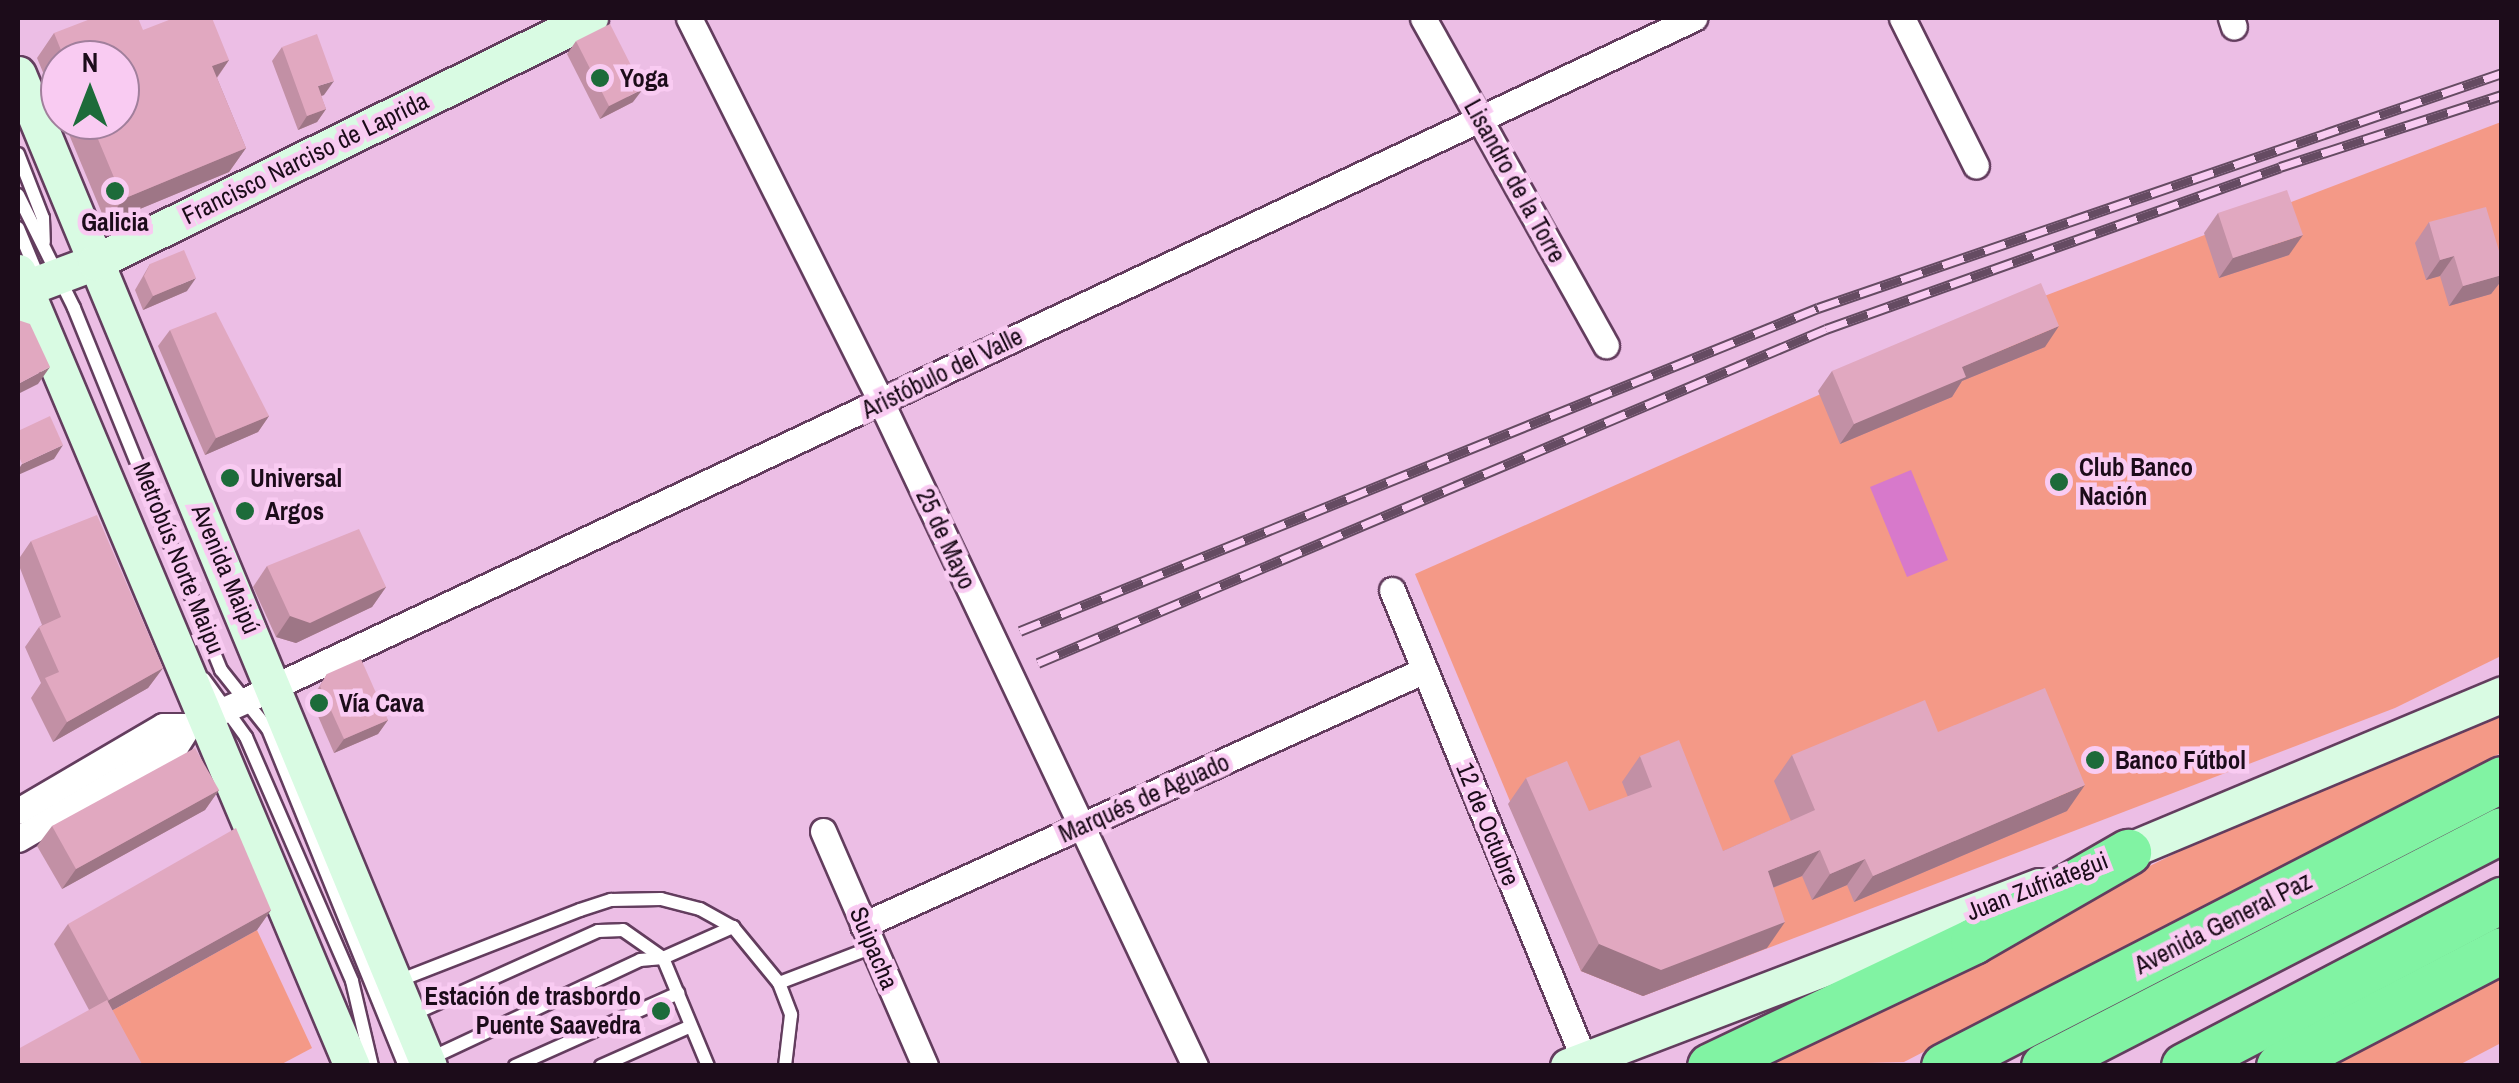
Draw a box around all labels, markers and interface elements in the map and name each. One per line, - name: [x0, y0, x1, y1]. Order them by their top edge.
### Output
- north arrow: [40, 40, 140, 140]
- text: N: [82, 43, 98, 81]
- place label: Yoga: [620, 63, 669, 93]
- marker: Yoga: [589, 67, 611, 89]
- street label: Francisco Narciso de Laprida: [177, 85, 433, 231]
- street label: Lisandro de la Torre: [1458, 94, 1572, 268]
- marker: Galicia: [104, 180, 126, 202]
- place label: Galicia: [81, 207, 149, 237]
- street label: Aristóbulo del Valle: [857, 321, 1027, 425]
- place label: Club Banco Nación: [2079, 453, 2193, 512]
- street label: Metrobús Norte Maipu: [127, 458, 231, 658]
- place label: Universal: [250, 463, 342, 493]
- marker: Universal: [219, 467, 241, 489]
- marker: Club Banco Nación: [2048, 471, 2070, 493]
- street label: 25 de Mayo: [910, 484, 982, 594]
- place label: Argos: [265, 496, 324, 526]
- street label: Avenida Maipú: [185, 500, 267, 638]
- marker: Argos: [234, 500, 256, 522]
- place label: Vía Cava: [339, 688, 424, 718]
- marker: Vía Cava: [308, 692, 330, 714]
- place label: Banco Fútbol: [2115, 745, 2246, 775]
- street label: Marqués de Aguado: [1054, 747, 1234, 849]
- marker: Banco Fútbol: [2084, 749, 2106, 771]
- street label: 12 de Octubre: [1450, 758, 1526, 890]
- street label: Juan Zufriategui: [1962, 845, 2112, 927]
- street label: Avenida General Paz: [2130, 865, 2316, 981]
- street label: Suipacha: [843, 902, 905, 994]
- place label: Estación de trasbordo Puente Saavedra: [425, 982, 641, 1041]
- marker: Estación de trasbordo Puente Saavedra: [650, 1000, 672, 1022]

